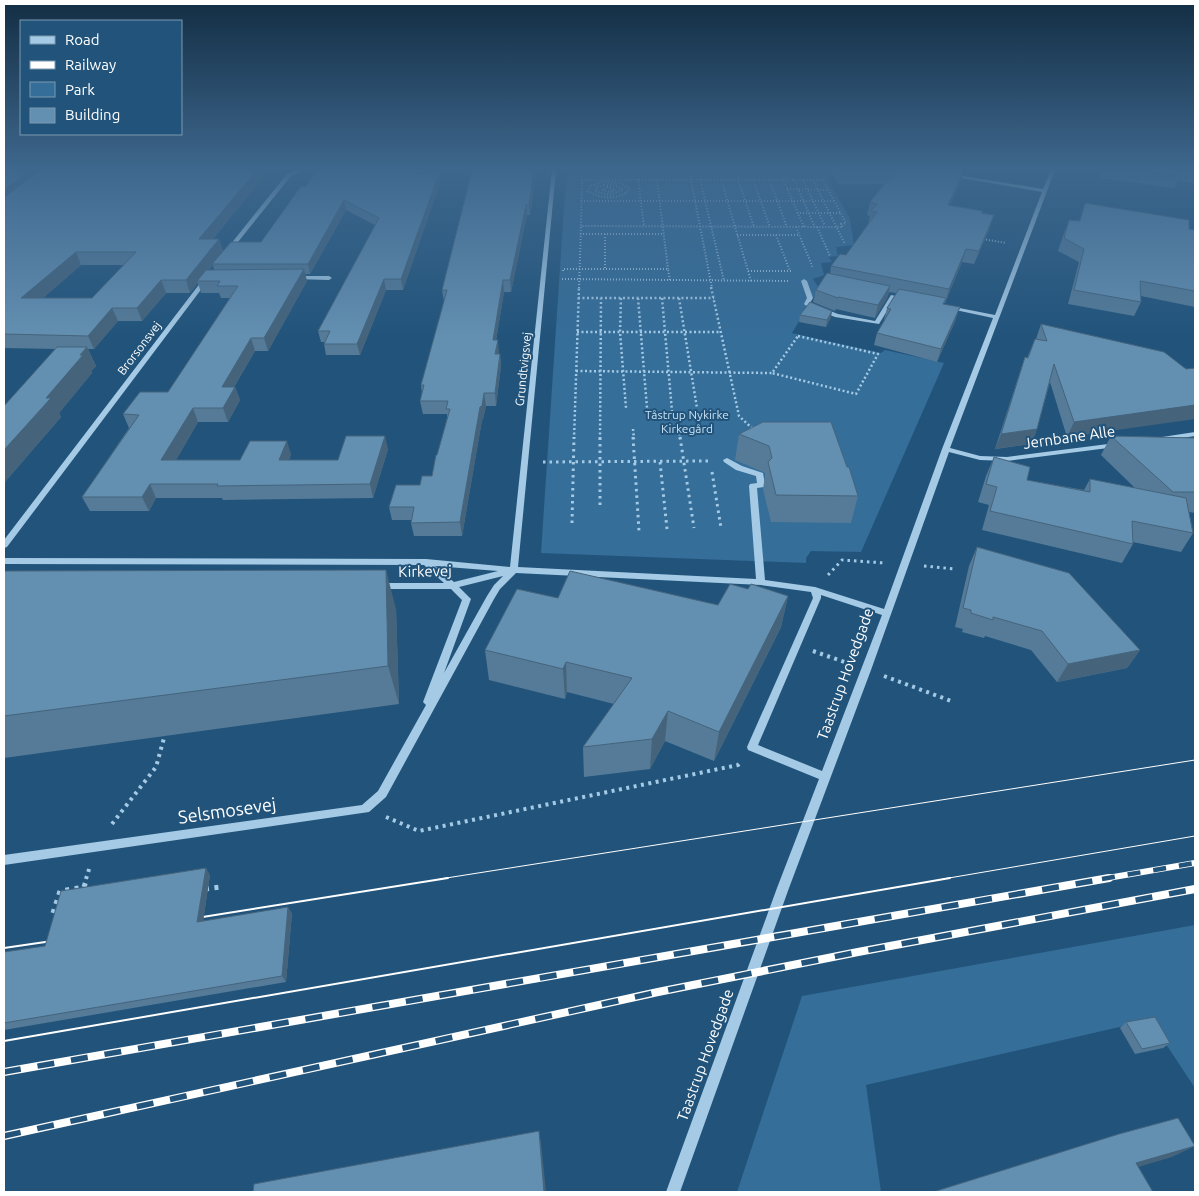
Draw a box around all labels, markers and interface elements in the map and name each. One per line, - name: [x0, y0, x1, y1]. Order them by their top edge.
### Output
- legend: [20, 20, 182, 135]
- text: Road: [65, 31, 100, 48]
- text: Railway: [65, 56, 116, 73]
- text: Park: [65, 81, 95, 98]
- text: Building: [65, 106, 120, 123]
- street label: Brorsonsvej: [115, 319, 163, 377]
- street label: Grundtvigsvej: [513, 331, 533, 407]
- park label: Tåstrup Nykirke Kirkegård: [645, 408, 729, 435]
- street label: Jernbane Alle: [1022, 422, 1116, 452]
- street label: Kirkevej: [398, 562, 452, 580]
- street label: Taastrup Hovedgade: [813, 606, 877, 742]
- street label: Selsmosevej: [177, 793, 277, 827]
- street label: Taastrup Hovedgade: [673, 987, 737, 1123]

